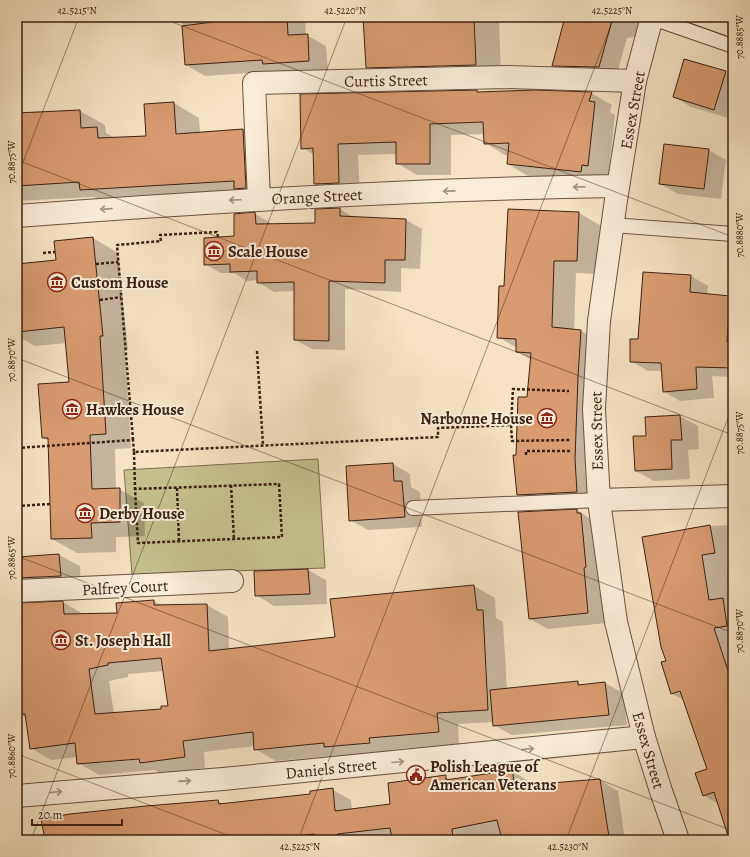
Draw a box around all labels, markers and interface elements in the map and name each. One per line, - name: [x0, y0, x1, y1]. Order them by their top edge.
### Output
- text: 42.5215°N: [57, 4, 97, 17]
- text: 42.5220°N: [324, 4, 366, 17]
- text: 42.5225°N: [592, 4, 632, 17]
- text: 70.8885°W: [733, 14, 746, 59]
- street label: Curtis Street: [344, 69, 428, 93]
- street label: Essex Street: [615, 69, 651, 151]
- text: 70.8875°W: [5, 140, 18, 184]
- one-way arrow: [573, 183, 586, 191]
- street label: Orange Street: [271, 184, 363, 210]
- one-way arrow: [443, 187, 456, 195]
- one-way arrow: [229, 197, 242, 204]
- one-way arrow: [100, 206, 113, 213]
- text: 70.8880°W: [733, 212, 746, 257]
- museum icon: Scale House: [203, 240, 225, 262]
- place label: Scale House: [228, 241, 308, 263]
- museum icon: Custom House: [46, 271, 68, 293]
- place label: Custom House: [71, 272, 168, 294]
- text: 70.8870°W: [5, 337, 18, 382]
- street label: Essex Street: [585, 391, 609, 471]
- museum icon: Hawkes House: [61, 398, 83, 420]
- place label: Hawkes House: [86, 399, 184, 421]
- museum icon: Narbonne House: [536, 407, 558, 429]
- place label: Narbonne House: [420, 408, 533, 430]
- text: 70.8875°W: [733, 411, 746, 455]
- museum icon: Derby House: [74, 502, 96, 524]
- place label: Derby House: [99, 503, 185, 525]
- text: 70.8865°W: [5, 536, 18, 580]
- street label: Palfrey Court: [81, 575, 169, 601]
- text: 70.8870°W: [733, 608, 746, 653]
- museum icon: St. Joseph Hall: [50, 629, 72, 651]
- place label: St. Joseph Hall: [75, 630, 171, 652]
- street label: Essex Street: [627, 709, 670, 791]
- text: 70.8860°W: [5, 733, 18, 778]
- one-way arrow: [521, 746, 534, 753]
- street label: Daniels Street: [284, 753, 378, 785]
- place label: Polish League of American Veterans: [429, 756, 557, 796]
- one-way arrow: [391, 758, 404, 765]
- public building icon: Polish League of American Veterans: [405, 764, 427, 786]
- one-way arrow: [178, 778, 191, 785]
- one-way arrow: [49, 788, 62, 795]
- scale bar: [32, 801, 122, 827]
- text: 20 m: [38, 807, 62, 823]
- text: 42.5225°N: [280, 840, 320, 853]
- text: 42.5230°N: [547, 840, 589, 853]

